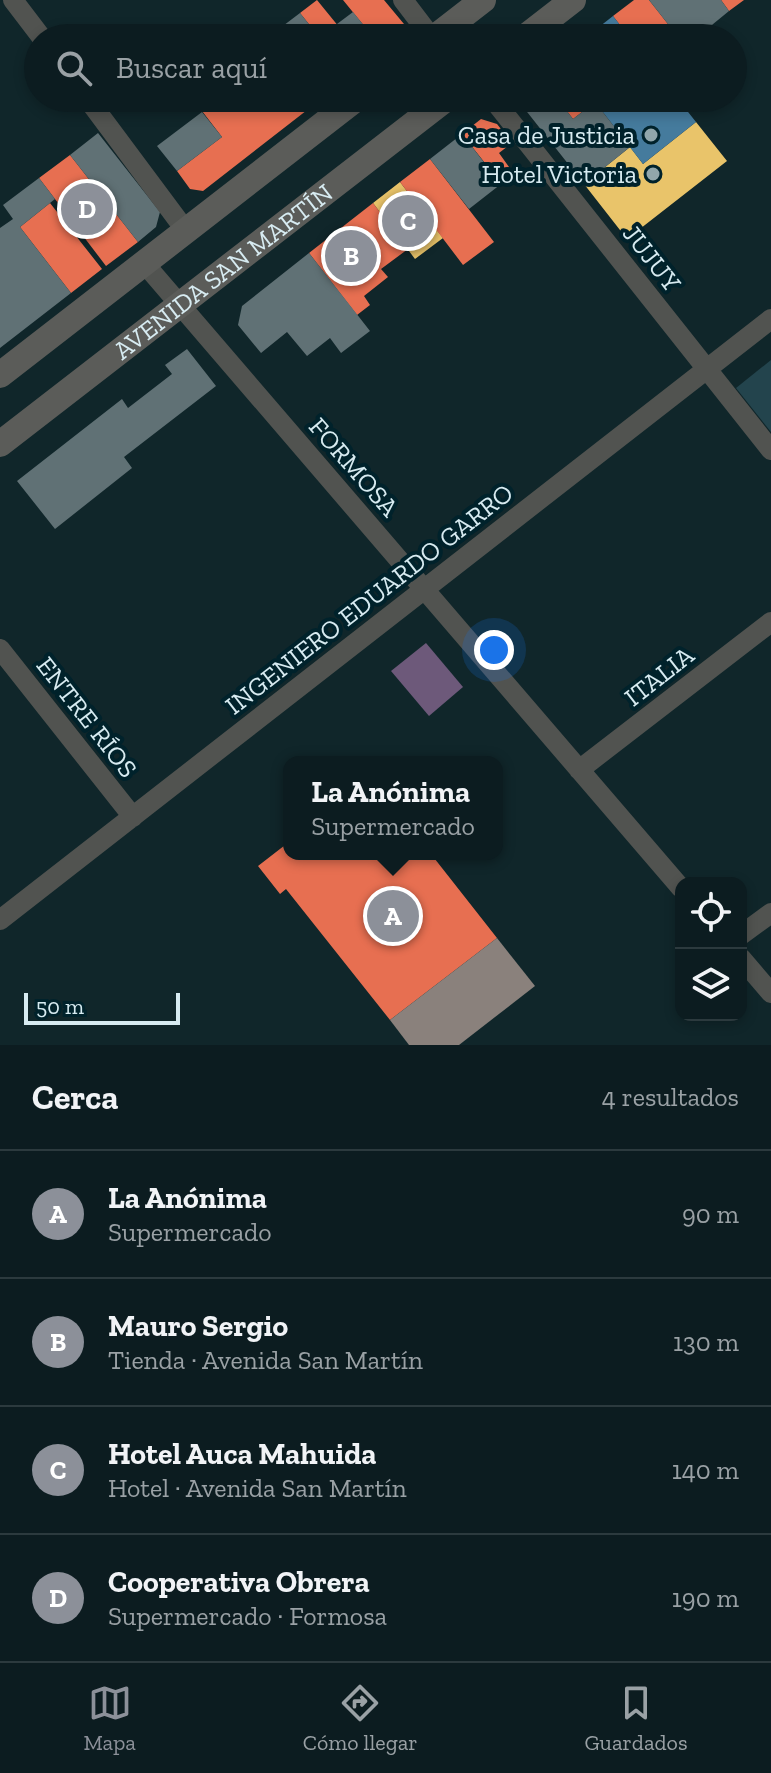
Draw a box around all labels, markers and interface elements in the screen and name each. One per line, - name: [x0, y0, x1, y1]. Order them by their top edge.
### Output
- search box: [24, 24, 747, 112]
- icon: search: [52, 46, 96, 90]
- text: Buscar aquí: [116, 50, 267, 86]
- place label: Casa de Justicia: [458, 119, 635, 151]
- marker: Casa de Justicia: [642, 126, 660, 144]
- place label: Hotel Victoria: [481, 158, 637, 190]
- marker: Hotel Victoria: [644, 165, 662, 183]
- street label: AVENIDA SAN MARTÍN: [107, 176, 339, 366]
- pin: D: [61, 179, 113, 239]
- pin: C: [382, 191, 434, 251]
- street label: JUJUY: [616, 218, 688, 298]
- pin: B: [325, 226, 377, 286]
- street label: FORMOSA: [302, 411, 406, 524]
- street label: INGENIERO EDUARDO GARRO: [219, 477, 519, 721]
- your location: [474, 630, 514, 670]
- street label: ITALIA: [618, 638, 701, 713]
- street label: ENTRE RÍOS: [30, 650, 144, 784]
- popup: [283, 756, 503, 860]
- text: La Anónima: [311, 774, 470, 810]
- text: Supermercado: [311, 810, 475, 842]
- map controls: [675, 877, 747, 1021]
- button: locate: [675, 877, 747, 949]
- pin: A: [367, 886, 419, 946]
- button: layers: [675, 949, 747, 1021]
- scale bar: [24, 989, 180, 1025]
- text: 50 m: [36, 993, 84, 1020]
- text: Cerca: [32, 1077, 119, 1118]
- text: 4 resultados: [602, 1081, 739, 1113]
- text: La Anónima: [108, 1180, 267, 1216]
- text: A: [49, 1198, 67, 1230]
- text: 90 m: [682, 1198, 739, 1230]
- text: Supermercado: [108, 1216, 272, 1248]
- text: Mauro Sergio: [108, 1308, 288, 1344]
- text: B: [50, 1326, 66, 1358]
- text: 130 m: [673, 1326, 739, 1358]
- text: Tienda · Avenida San Martín: [108, 1344, 423, 1376]
- text: Hotel Auca Mahuida: [108, 1436, 376, 1472]
- text: C: [50, 1454, 66, 1486]
- text: 140 m: [672, 1454, 739, 1486]
- text: Hotel · Avenida San Martín: [108, 1472, 407, 1504]
- text: Cooperativa Obrera: [108, 1564, 370, 1600]
- text: D: [49, 1582, 67, 1614]
- text: 190 m: [672, 1582, 739, 1614]
- text: Supermercado · Formosa: [108, 1600, 387, 1632]
- tab: Mapa: [83, 1681, 136, 1756]
- tab: Cómo llegar: [303, 1681, 418, 1756]
- tab: Guardados: [584, 1681, 688, 1756]

